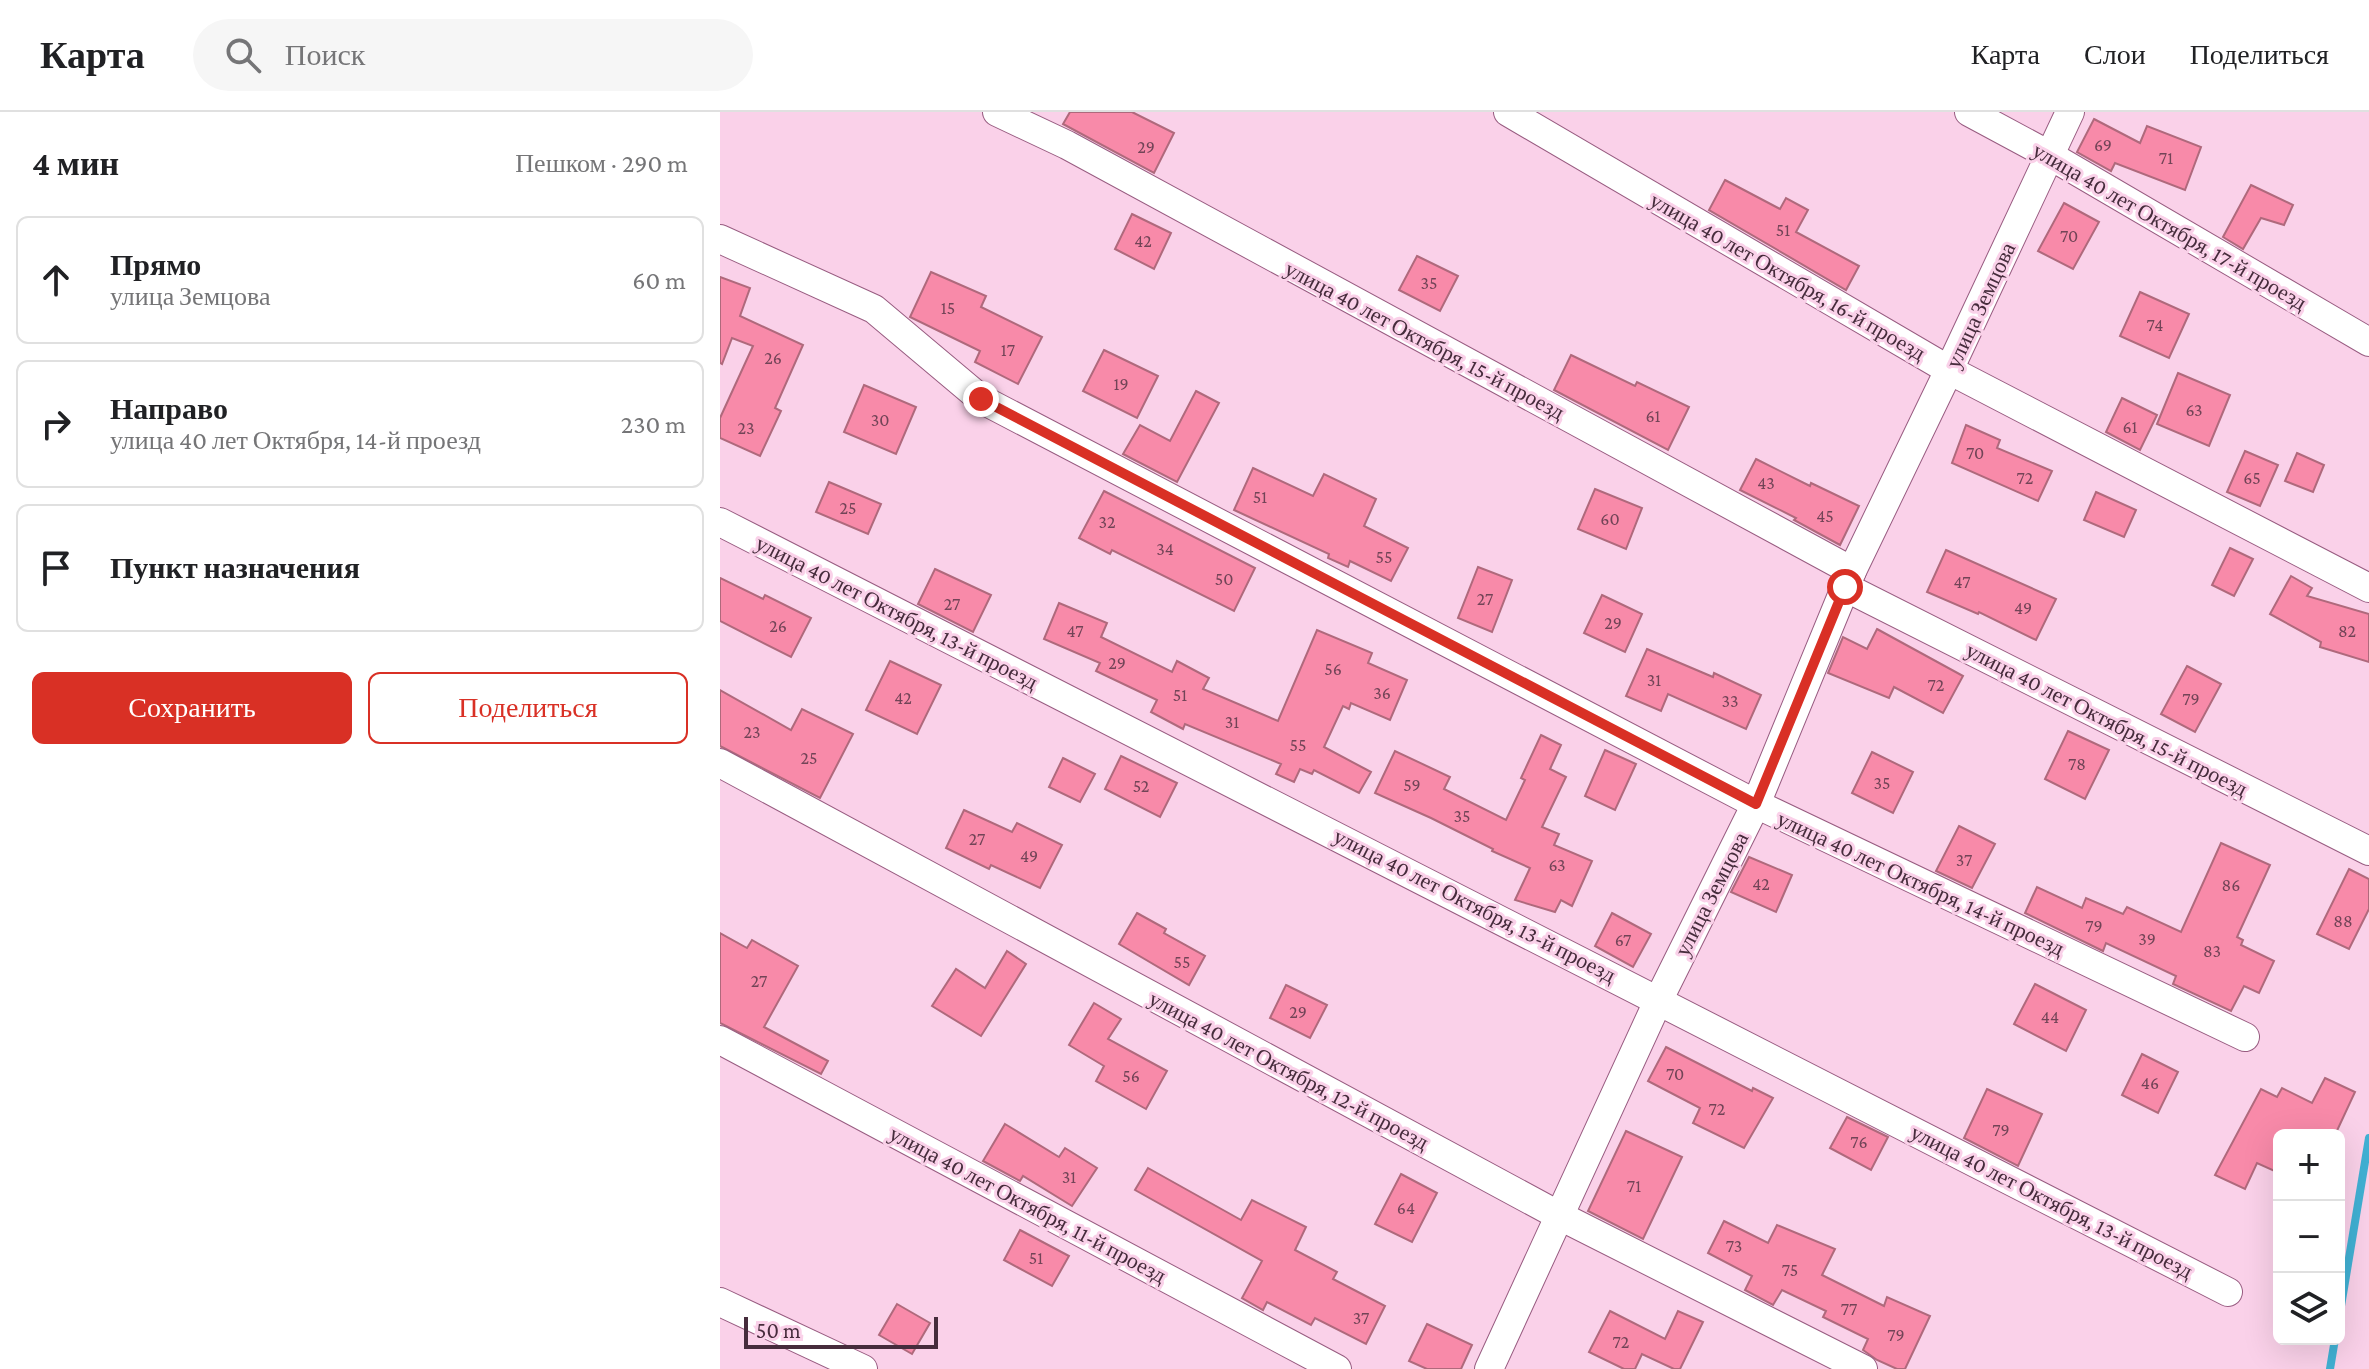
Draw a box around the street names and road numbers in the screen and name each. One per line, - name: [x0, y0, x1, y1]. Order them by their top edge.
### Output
- street label: улица 40 лет Октября, 17-й проезд: [2028, 138, 2311, 315]
- street label: улица 40 лет Октября, 16-й проезд: [1646, 187, 1930, 366]
- street label: улица Земцова: [1940, 238, 2021, 372]
- street label: улица 40 лет Октября, 15-й проезд: [1281, 256, 1569, 425]
- street label: улица 40 лет Октября, 13-й проезд: [752, 530, 1042, 695]
- street label: улица 40 лет Октября, 15-й проезд: [1962, 637, 2252, 802]
- street label: улица 40 лет Октября, 14-й проезд: [1773, 806, 2068, 961]
- street label: улица 40 лет Октября, 13-й проезд: [1330, 823, 1620, 988]
- street label: улица Земцова: [1669, 828, 1754, 960]
- street label: улица 40 лет Октября, 12-й проезд: [1145, 986, 1433, 1155]
- street label: улица 40 лет Октября, 13-й проезд: [1907, 1119, 2197, 1284]
- street label: улица 40 лет Октября, 11-й проезд: [885, 1121, 1170, 1288]

